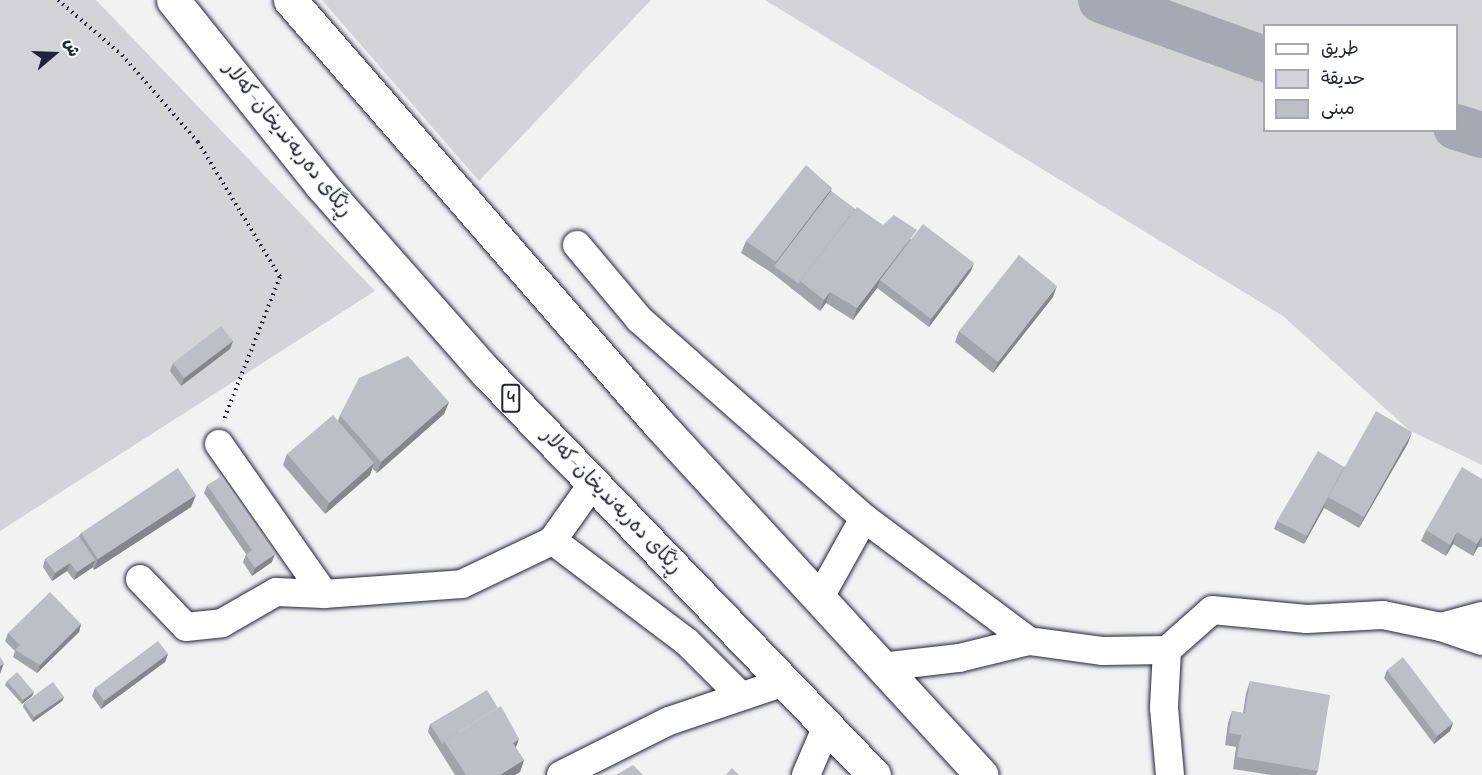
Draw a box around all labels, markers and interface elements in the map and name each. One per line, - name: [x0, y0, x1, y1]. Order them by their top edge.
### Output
- north arrow: [24, 24, 84, 84]
- legend: [1263, 24, 1458, 132]
- text: ش: [57, 36, 85, 60]
- text: طريق: [1321, 37, 1359, 63]
- street label: ڕێگای دەربەندیخان-کەلار: [217, 58, 357, 222]
- text: حديقة: [1321, 67, 1365, 93]
- text: مبنى: [1321, 97, 1355, 123]
- road number: 4: [500, 383, 522, 413]
- street label: ڕێگای دەربەندیخان-کەلار: [536, 424, 686, 580]

